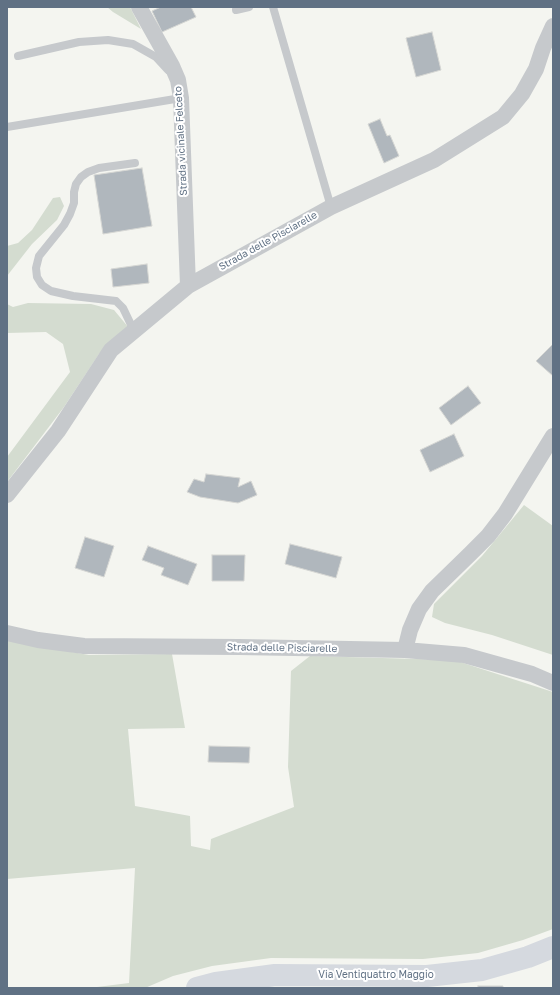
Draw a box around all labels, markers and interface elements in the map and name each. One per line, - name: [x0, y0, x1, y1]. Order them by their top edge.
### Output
- street label: Strada vicinale Felceto: [172, 86, 190, 196]
- street label: Strada delle Pisciarelle: [217, 209, 319, 273]
- street label: Strada delle Pisciarelle: [227, 641, 337, 655]
- street label: Via Ventiquattro Maggio: [318, 969, 434, 981]

